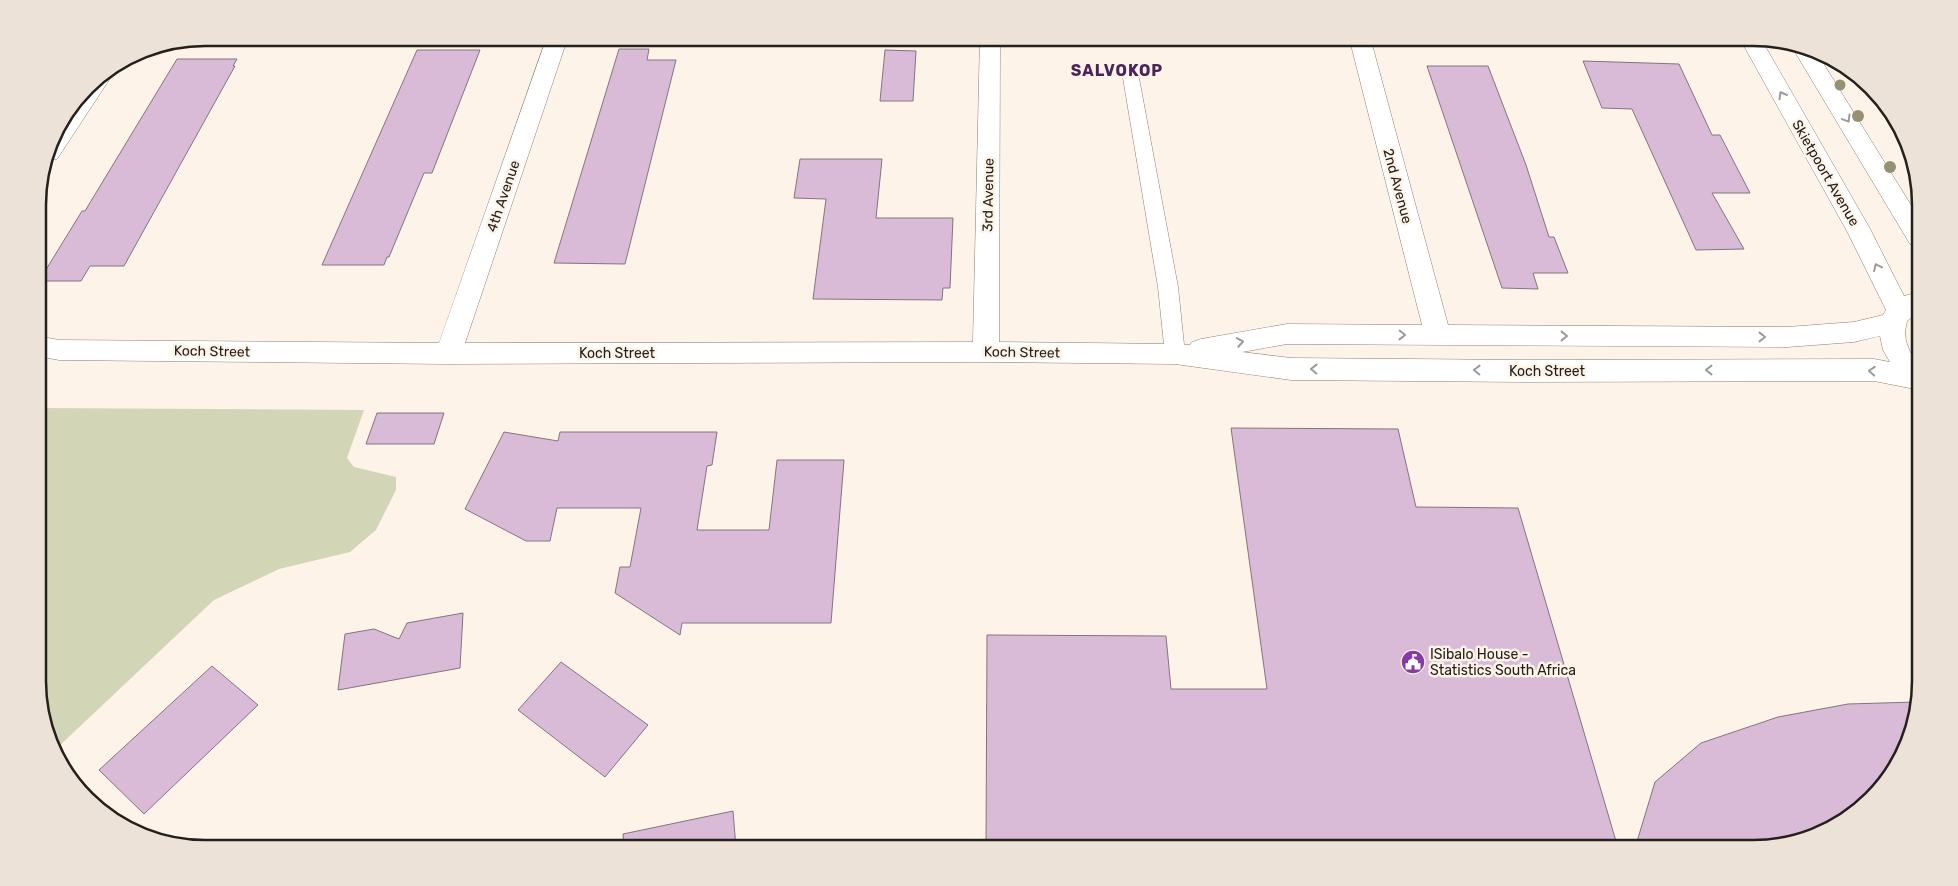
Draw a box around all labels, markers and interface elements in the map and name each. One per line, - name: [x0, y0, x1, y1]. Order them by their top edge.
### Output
- district label: SALVOKOP: [1071, 61, 1163, 80]
- one-way arrow: [1778, 91, 1788, 100]
- one-way arrow: [1840, 114, 1850, 123]
- street label: Skietpoort Avenue: [1788, 117, 1863, 230]
- street label: 2nd Avenue: [1379, 147, 1416, 226]
- street label: 4th Avenue: [483, 158, 524, 234]
- street label: 3rd Avenue: [979, 158, 998, 232]
- one-way arrow: [1873, 264, 1883, 273]
- one-way arrow: [1398, 330, 1406, 340]
- one-way arrow: [1560, 331, 1568, 341]
- one-way arrow: [1758, 332, 1766, 342]
- one-way arrow: [1235, 338, 1244, 348]
- street label: Koch Street: [174, 342, 251, 361]
- street label: Koch Street: [984, 343, 1061, 362]
- street label: Koch Street: [579, 345, 656, 362]
- street label: Koch Street: [1509, 363, 1586, 380]
- one-way arrow: [1310, 364, 1318, 374]
- one-way arrow: [1473, 365, 1480, 375]
- one-way arrow: [1705, 365, 1713, 375]
- one-way arrow: [1867, 365, 1875, 376]
- place label: ISibalo House - Statistics South Africa: [1430, 646, 1576, 679]
- public building icon: ISibalo House - Statistics South Africa: [1400, 649, 1426, 675]

